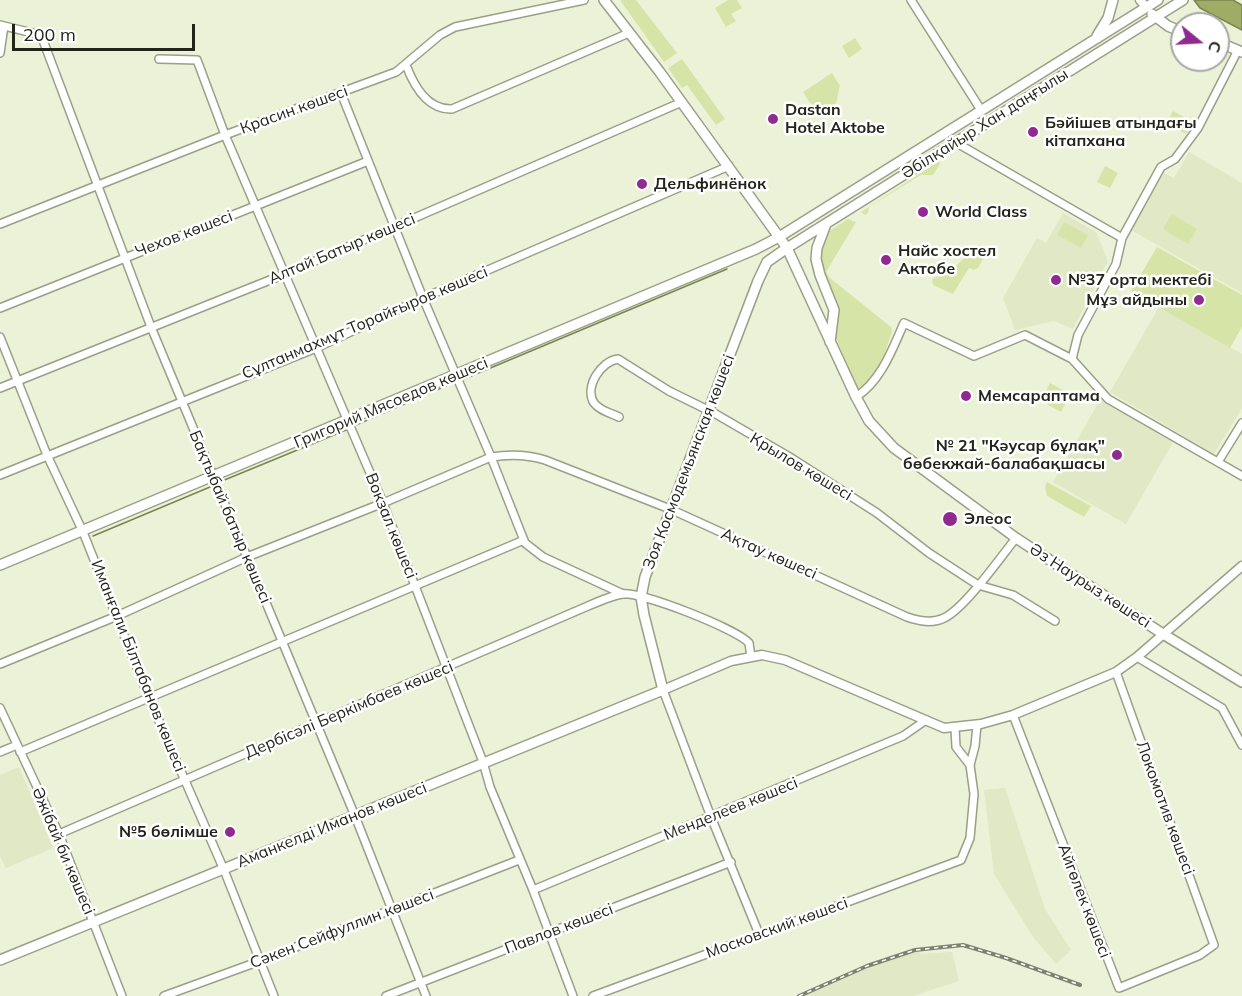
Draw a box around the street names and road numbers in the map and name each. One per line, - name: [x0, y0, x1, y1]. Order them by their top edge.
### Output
- street label: Әбілқайыр Хан даңғылы: [898, 65, 1072, 183]
- street label: Красин көшесі: [237, 82, 351, 138]
- street label: Чехов көшесі: [133, 207, 235, 261]
- street label: Алтай Батыр көшесі: [266, 209, 418, 289]
- street label: Сұлтанмахмұт Торайғыров көшесі: [239, 262, 491, 384]
- street label: Зоя Космодемьянская көшесі: [639, 352, 739, 572]
- street label: Григорий Мясоедов көшесі: [291, 353, 491, 453]
- street label: Бақтыбай батыр көшесі: [185, 428, 275, 606]
- street label: Крылов көшесі: [746, 429, 856, 505]
- street label: Вокзал көшесі: [361, 470, 421, 582]
- street label: Ақтау көшесі: [718, 524, 820, 584]
- street label: Әз Наурыз көшесі: [1026, 540, 1154, 632]
- street label: Иманғали Білтабанов көшесі: [87, 557, 189, 775]
- street label: Дербісәлі Беркімбаев көшесі: [242, 657, 456, 763]
- street label: Локомотив көшесі: [1132, 738, 1198, 878]
- street label: Менделеев көшесі: [661, 773, 801, 845]
- street label: Аманкелді Иманов көшесі: [234, 778, 430, 872]
- street label: Әжібай би көшесі: [27, 784, 99, 918]
- street label: Айгөлек көшесі: [1053, 841, 1115, 961]
- street label: Сәкен Сейфуллин көшесі: [247, 885, 437, 973]
- street label: Московский көшесі: [703, 893, 851, 963]
- street label: Павлов көшесі: [502, 900, 616, 958]

